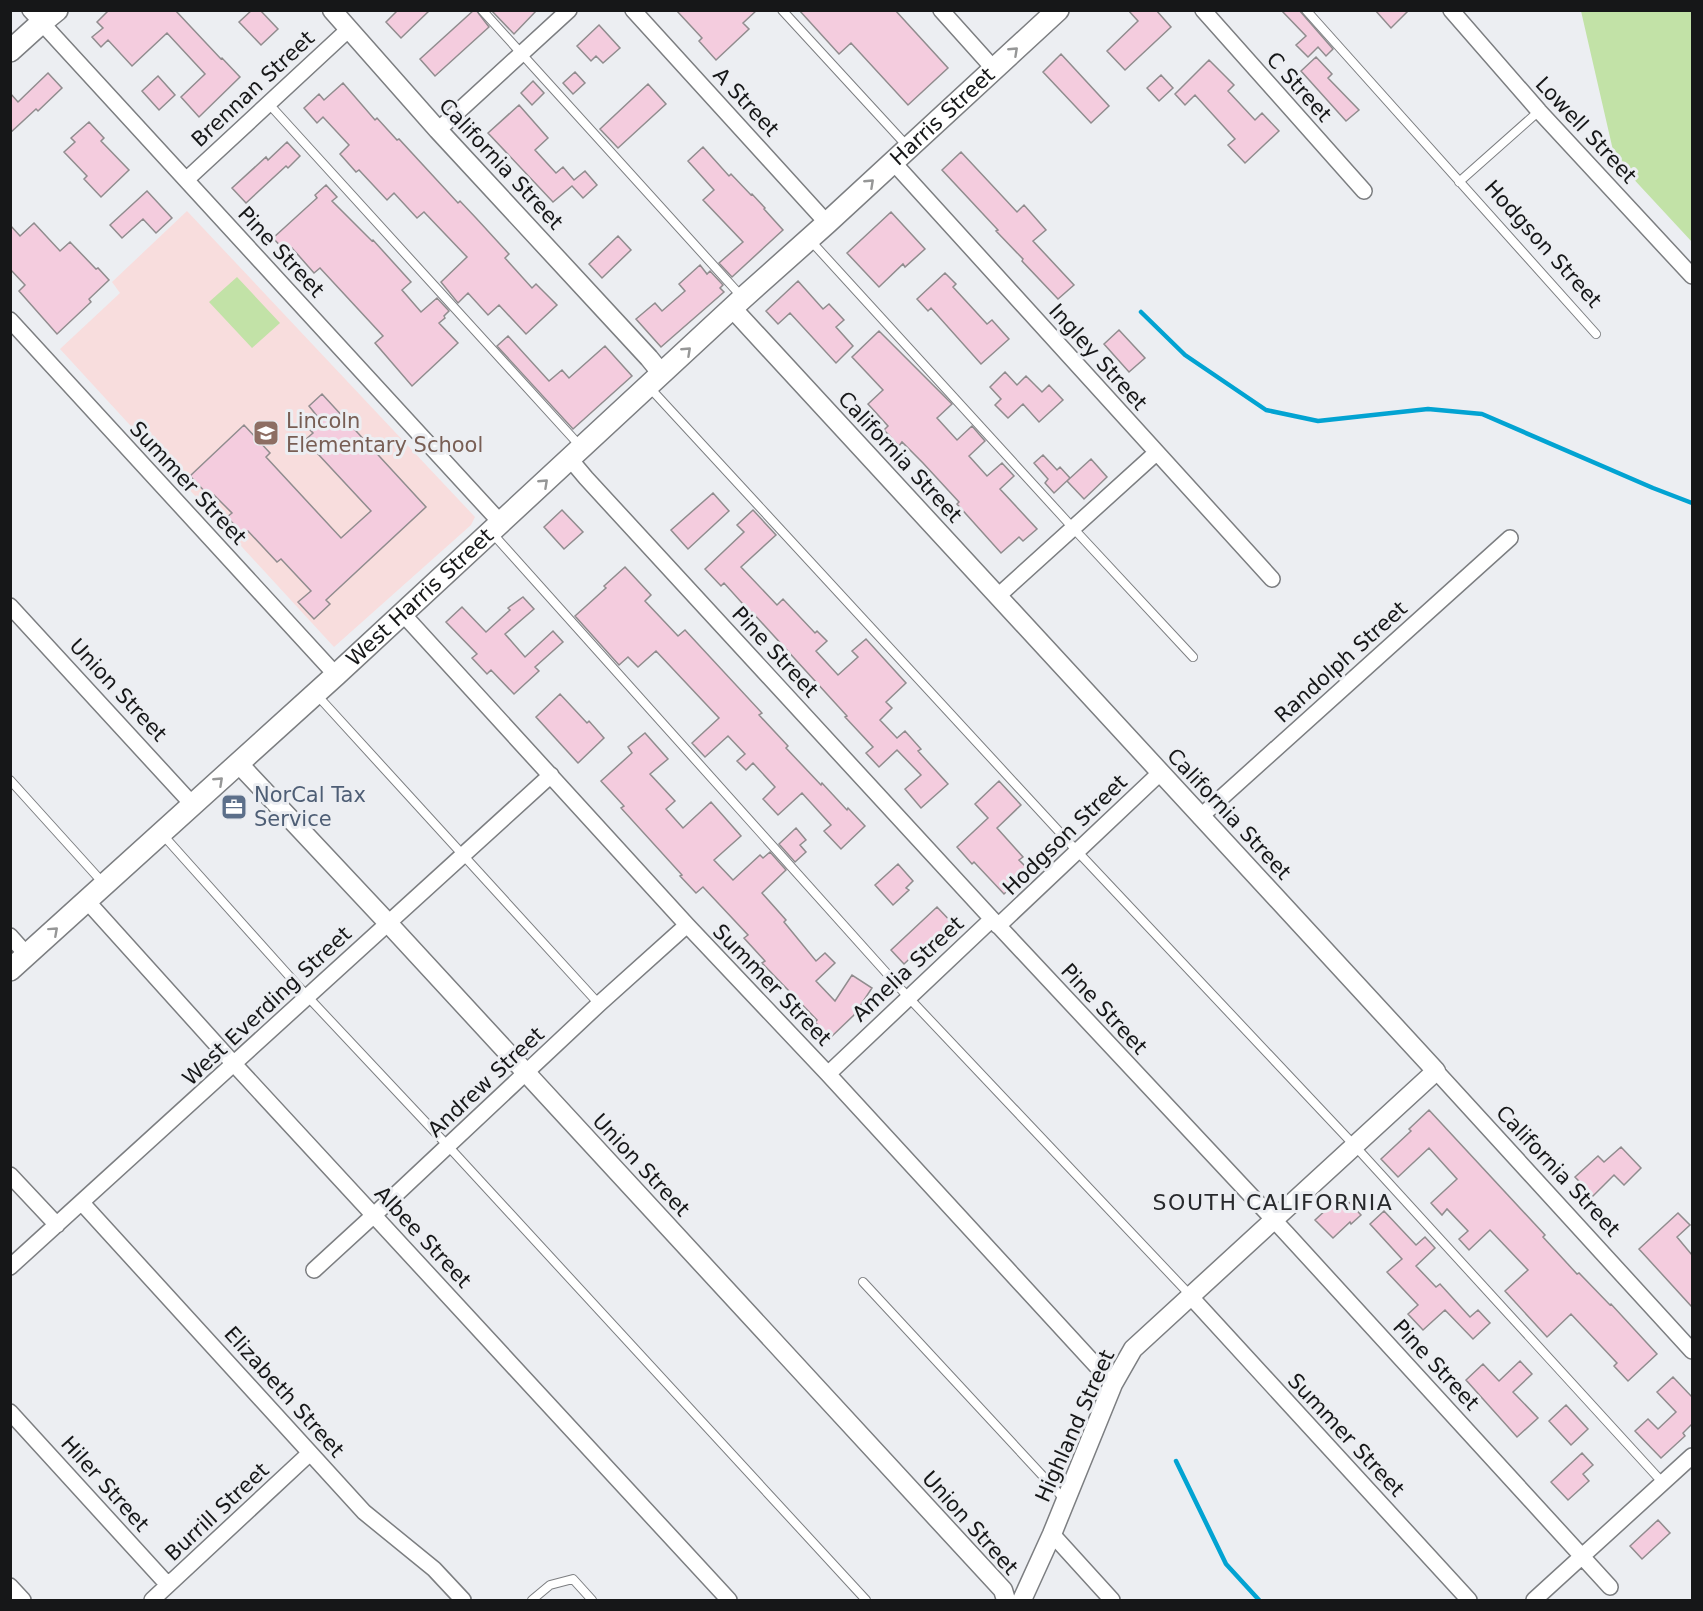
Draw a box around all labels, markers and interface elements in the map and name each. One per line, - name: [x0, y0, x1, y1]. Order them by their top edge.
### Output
- street label: Brennan Street: [187, 26, 319, 152]
- one-way arrow: [1007, 47, 1018, 58]
- street label: C Street: [1262, 47, 1336, 127]
- street label: A Street: [708, 63, 784, 141]
- street label: Harris Street: [885, 63, 999, 170]
- street label: Lowell Street: [1531, 72, 1641, 188]
- street label: California Street: [434, 94, 568, 234]
- street label: Hodgson Street: [1480, 175, 1606, 313]
- one-way arrow: [864, 179, 874, 190]
- street label: Pine Street: [233, 202, 329, 302]
- street label: Ingley Street: [1044, 299, 1152, 415]
- one-way arrow: [680, 347, 690, 358]
- street label: California Street: [833, 387, 967, 527]
- place label: Lincoln Elementary School: [286, 409, 483, 457]
- street label: Summer Street: [125, 416, 251, 550]
- school or university icon: Lincoln Elementary School: [251, 418, 281, 448]
- one-way arrow: [537, 479, 547, 490]
- street label: West Harris Street: [342, 524, 498, 671]
- street label: Randolph Street: [1270, 596, 1412, 728]
- street label: Pine Street: [727, 602, 823, 702]
- street label: Union Street: [64, 634, 172, 746]
- street label: California Street: [1162, 744, 1296, 884]
- street label: Hodgson Street: [998, 770, 1132, 900]
- one-way arrow: [212, 777, 223, 788]
- place label: NorCal Tax Service: [254, 783, 366, 831]
- office icon: NorCal Tax Service: [219, 792, 249, 822]
- street label: Amelia Street: [848, 912, 968, 1026]
- street label: Summer Street: [708, 919, 836, 1051]
- street label: West Everding Street: [178, 922, 356, 1090]
- one-way arrow: [47, 927, 58, 938]
- street label: Pine Street: [1056, 959, 1152, 1059]
- street label: Andrew Street: [423, 1022, 549, 1142]
- street label: California Street: [1491, 1101, 1625, 1241]
- street label: Union Street: [587, 1109, 695, 1221]
- street label: Albee Street: [370, 1181, 476, 1293]
- district label: SOUTH CALIFORNIA: [1153, 1190, 1393, 1215]
- street label: Pine Street: [1388, 1315, 1484, 1415]
- street label: Elizabeth Street: [219, 1322, 349, 1462]
- street label: Highland Street: [1031, 1346, 1119, 1506]
- street label: Summer Street: [1283, 1368, 1409, 1502]
- street label: Hiler Street: [56, 1432, 154, 1536]
- street label: Burrill Street: [160, 1458, 274, 1566]
- street label: Union Street: [917, 1466, 1023, 1580]

